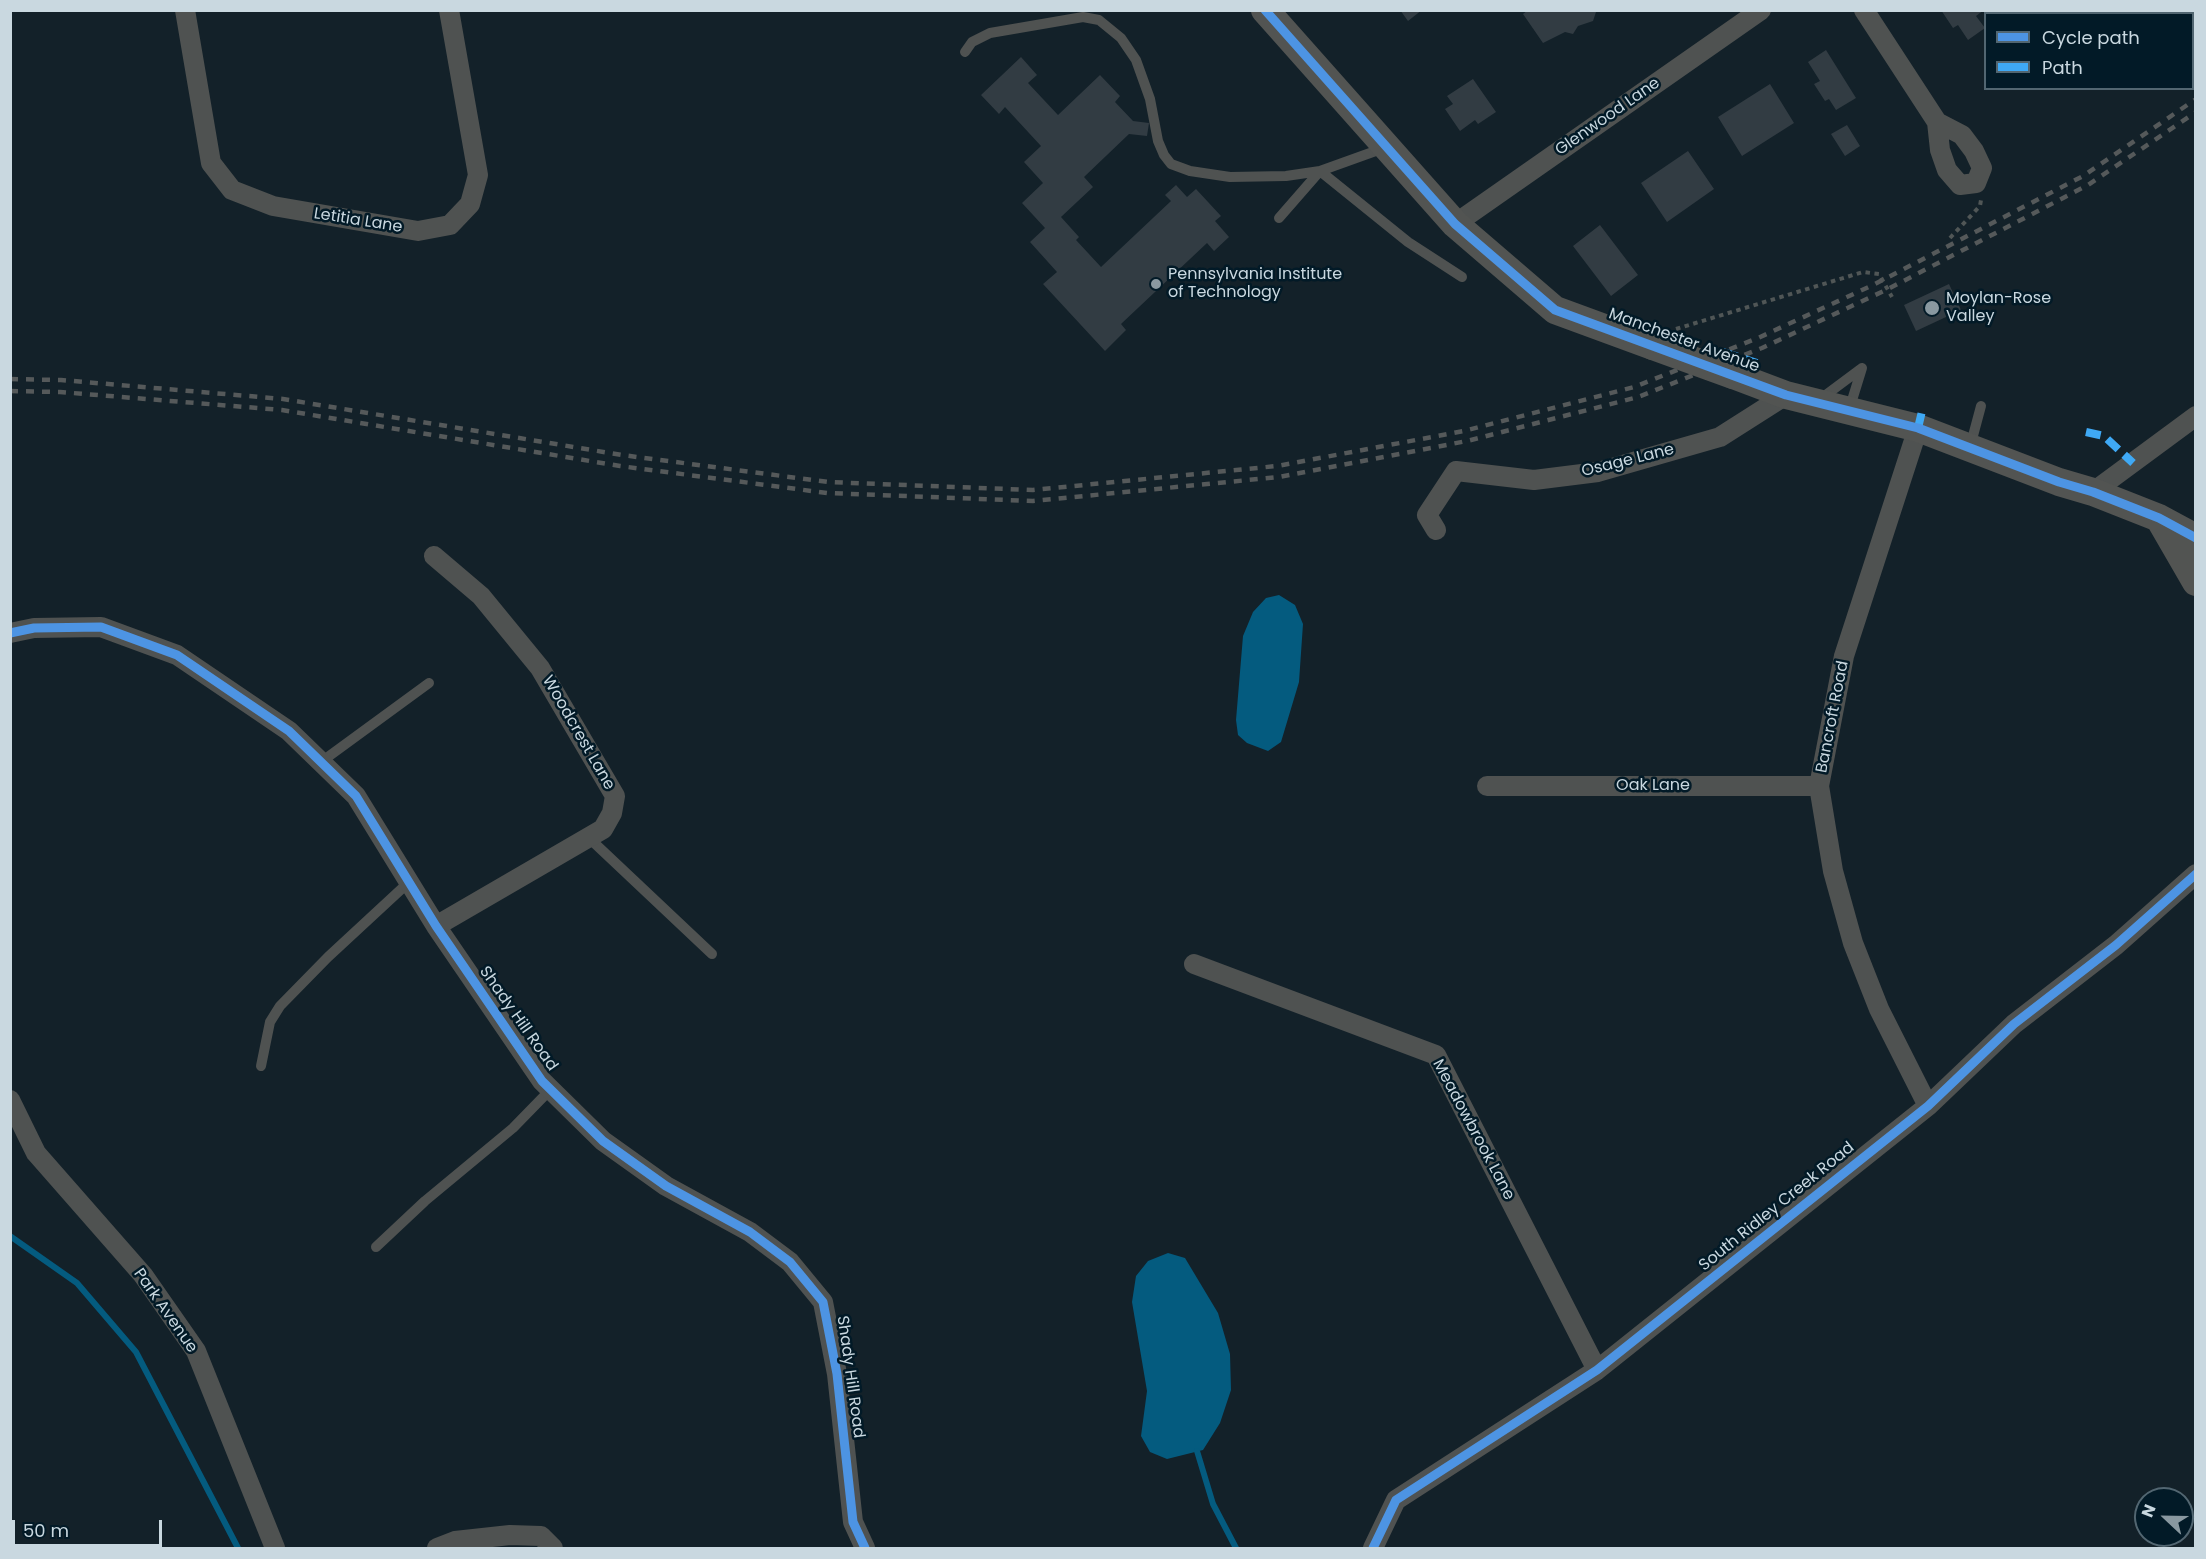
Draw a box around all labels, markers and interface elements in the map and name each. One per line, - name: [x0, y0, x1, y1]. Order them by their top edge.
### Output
- legend: [1984, 12, 2194, 90]
- text: Cycle path: [2042, 25, 2140, 50]
- text: Path: [2042, 55, 2083, 80]
- street label: Glenwood Lane: [1552, 74, 1664, 160]
- street label: Letitia Lane: [312, 205, 404, 237]
- place label: Pennsylvania Institute of Technology: [1168, 265, 1342, 303]
- marker: Pennsylvania Institute of Technology: [1149, 277, 1163, 291]
- place label: Moylan-Rose Valley: [1946, 289, 2051, 327]
- marker: Moylan-Rose Valley: [1923, 299, 1941, 317]
- street label: Manchester Avenue: [1606, 305, 1762, 377]
- street label: Osage Lane: [1580, 440, 1676, 482]
- street label: Bancroft Road: [1813, 659, 1853, 775]
- street label: Woodcrest Lane: [537, 672, 619, 794]
- street label: Oak Lane: [1616, 776, 1690, 796]
- street label: Shady Hill Road: [475, 963, 561, 1075]
- street label: Meadowbrook Lane: [1428, 1056, 1518, 1204]
- street label: South Ridley Creek Road: [1696, 1138, 1858, 1276]
- street label: Park Avenue: [129, 1265, 201, 1357]
- street label: Shady Hill Road: [832, 1315, 868, 1439]
- north arrow: [2134, 1487, 2194, 1547]
- text: N: [2136, 1501, 2162, 1521]
- scale bar: [15, 1508, 165, 1546]
- text: 50 m: [23, 1518, 69, 1543]

